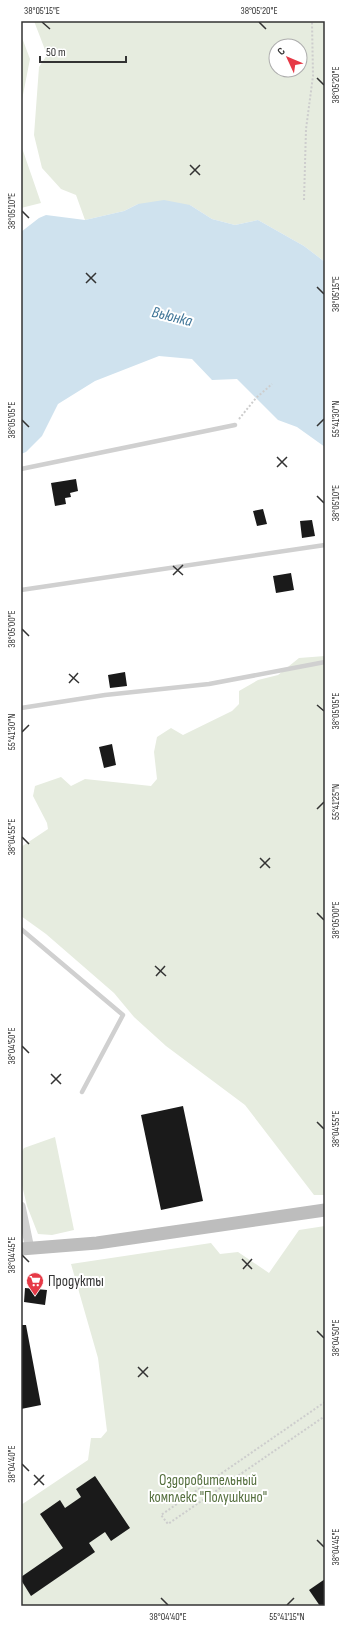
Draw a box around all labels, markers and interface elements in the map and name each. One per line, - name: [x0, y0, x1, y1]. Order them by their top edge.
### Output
- text: 38°05'15"E: [24, 5, 60, 17]
- text: 38°05'20"E: [240, 5, 278, 17]
- scale bar: [40, 38, 126, 64]
- north arrow: [268, 38, 308, 78]
- text: 50 m: [46, 45, 66, 60]
- text: С: [275, 45, 288, 58]
- text: 38°05'20"E: [330, 66, 342, 104]
- text: 38°05'10"E: [6, 193, 18, 229]
- text: 38°05'15"E: [330, 276, 342, 312]
- water label: Вьюнка: [150, 303, 195, 331]
- text: 55°41'30"N: [330, 401, 342, 437]
- text: 38°05'05"E: [6, 402, 18, 438]
- text: 38°05'10"E: [330, 485, 342, 521]
- text: 38°05'00"E: [6, 610, 18, 648]
- text: 38°05'05"E: [330, 693, 342, 729]
- text: 55°41'30"N: [6, 714, 18, 750]
- text: 55°41'25"N: [330, 784, 342, 820]
- text: 38°04'55"E: [6, 819, 18, 855]
- text: 38°05'00"E: [330, 901, 342, 939]
- text: 38°04'50"E: [6, 1027, 18, 1065]
- text: 38°04'55"E: [330, 1111, 342, 1147]
- text: 38°04'45"E: [6, 1237, 18, 1273]
- supermarket icon: Продукты: [25, 1271, 45, 1296]
- place label: Продукты: [48, 1272, 104, 1291]
- text: 38°04'50"E: [330, 1319, 342, 1357]
- text: 38°04'40"E: [6, 1445, 18, 1483]
- park label: Оздоровительный комплекс "Полушкино": [149, 1471, 267, 1507]
- text: 38°04'45"E: [330, 1529, 342, 1565]
- text: 38°04'40"E: [149, 1611, 187, 1623]
- text: 55°41'15"N: [269, 1611, 305, 1623]

